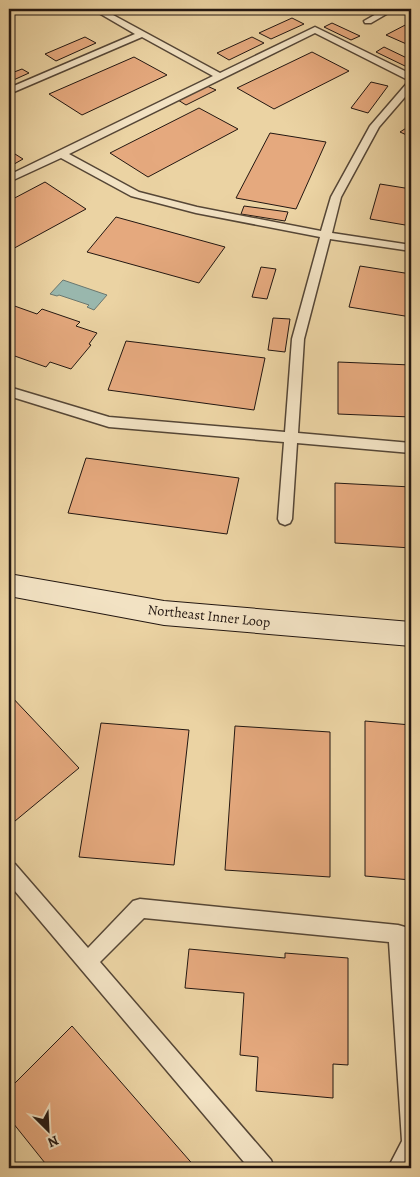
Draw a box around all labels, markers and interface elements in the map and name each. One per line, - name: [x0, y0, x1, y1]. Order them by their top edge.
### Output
- street label: Northeast Inner Loop: [147, 600, 271, 632]
- north arrow: [22, 1104, 72, 1154]
- text: N: [45, 1131, 62, 1152]

